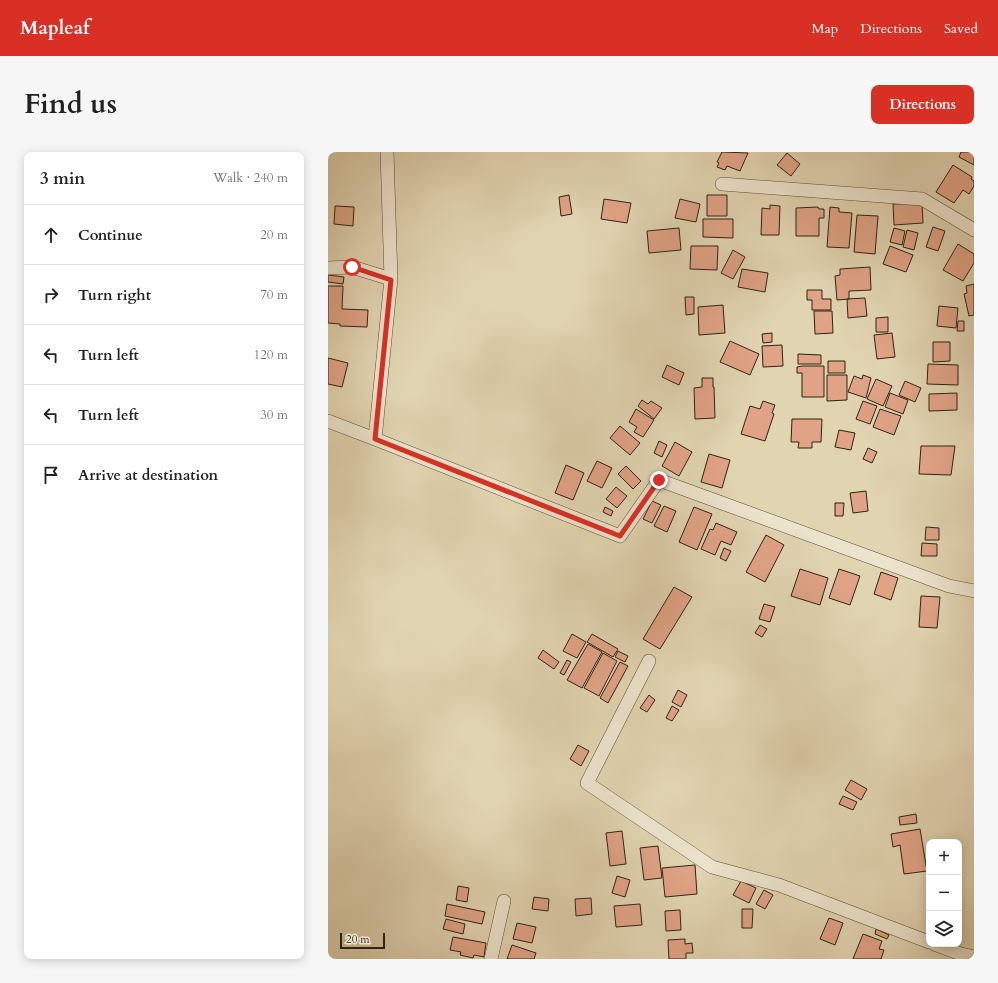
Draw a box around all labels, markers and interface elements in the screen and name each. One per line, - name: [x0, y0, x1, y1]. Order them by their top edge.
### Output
- text: Mapleaf: [20, 15, 90, 41]
- text: Map: [812, 19, 838, 38]
- text: Directions: [860, 19, 922, 38]
- text: Saved: [944, 19, 978, 38]
- text: Find us: [24, 85, 117, 123]
- button: Directions: [871, 85, 974, 124]
- text: 3 min: [40, 167, 85, 190]
- text: Walk · 240 m: [213, 169, 288, 187]
- icon: ahead: [40, 224, 62, 246]
- text: Continue: [78, 225, 143, 245]
- text: 20 m: [260, 226, 288, 244]
- route start: [343, 258, 361, 276]
- icon: right: [40, 284, 62, 306]
- text: Turn right: [78, 285, 151, 305]
- text: 70 m: [260, 286, 288, 304]
- icon: left: [40, 344, 62, 366]
- text: Turn left: [78, 345, 139, 365]
- text: 120 m: [254, 346, 288, 364]
- icon: left: [40, 404, 62, 426]
- text: Turn left: [78, 405, 139, 425]
- text: 30 m: [260, 406, 288, 424]
- icon: arrive: [40, 464, 62, 486]
- text: Arrive at destination: [78, 465, 218, 485]
- route end: [650, 471, 668, 489]
- map controls: [926, 839, 962, 947]
- button: +: [926, 839, 962, 875]
- button: −: [926, 875, 962, 911]
- button: layers: [926, 911, 962, 947]
- scale bar: [340, 931, 385, 950]
- text: 20 m: [346, 932, 370, 947]

